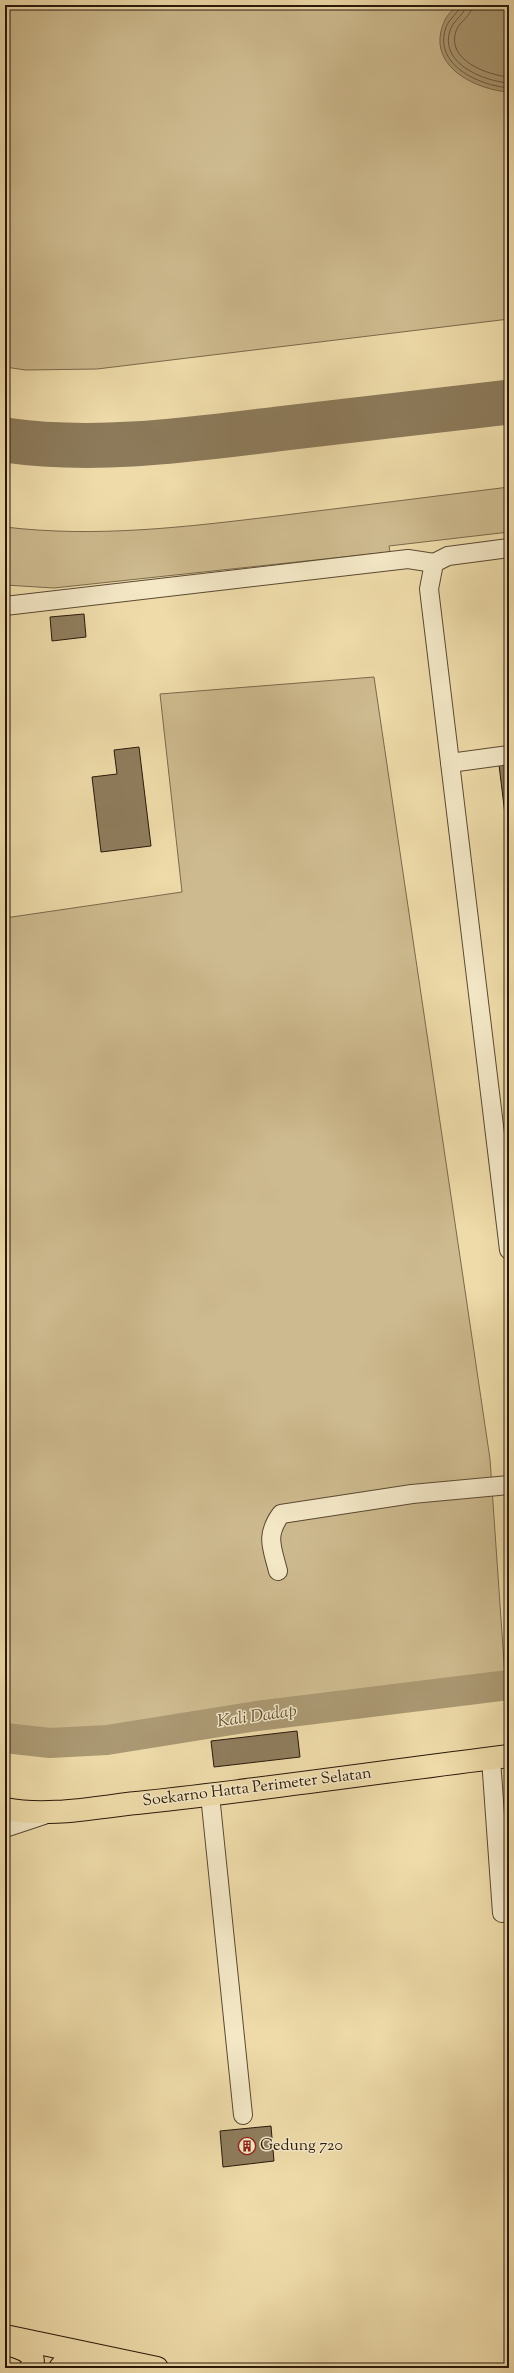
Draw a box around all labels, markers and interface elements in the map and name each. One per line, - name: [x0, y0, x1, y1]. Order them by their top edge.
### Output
- water label: Kali Dadap: [216, 1700, 298, 1734]
- street label: Soekarno Hatta Perimeter Selatan: [141, 1762, 373, 1813]
- place label: Gedung 720: [260, 2135, 343, 2158]
- building icon: Gedung 720: [237, 2136, 257, 2156]

